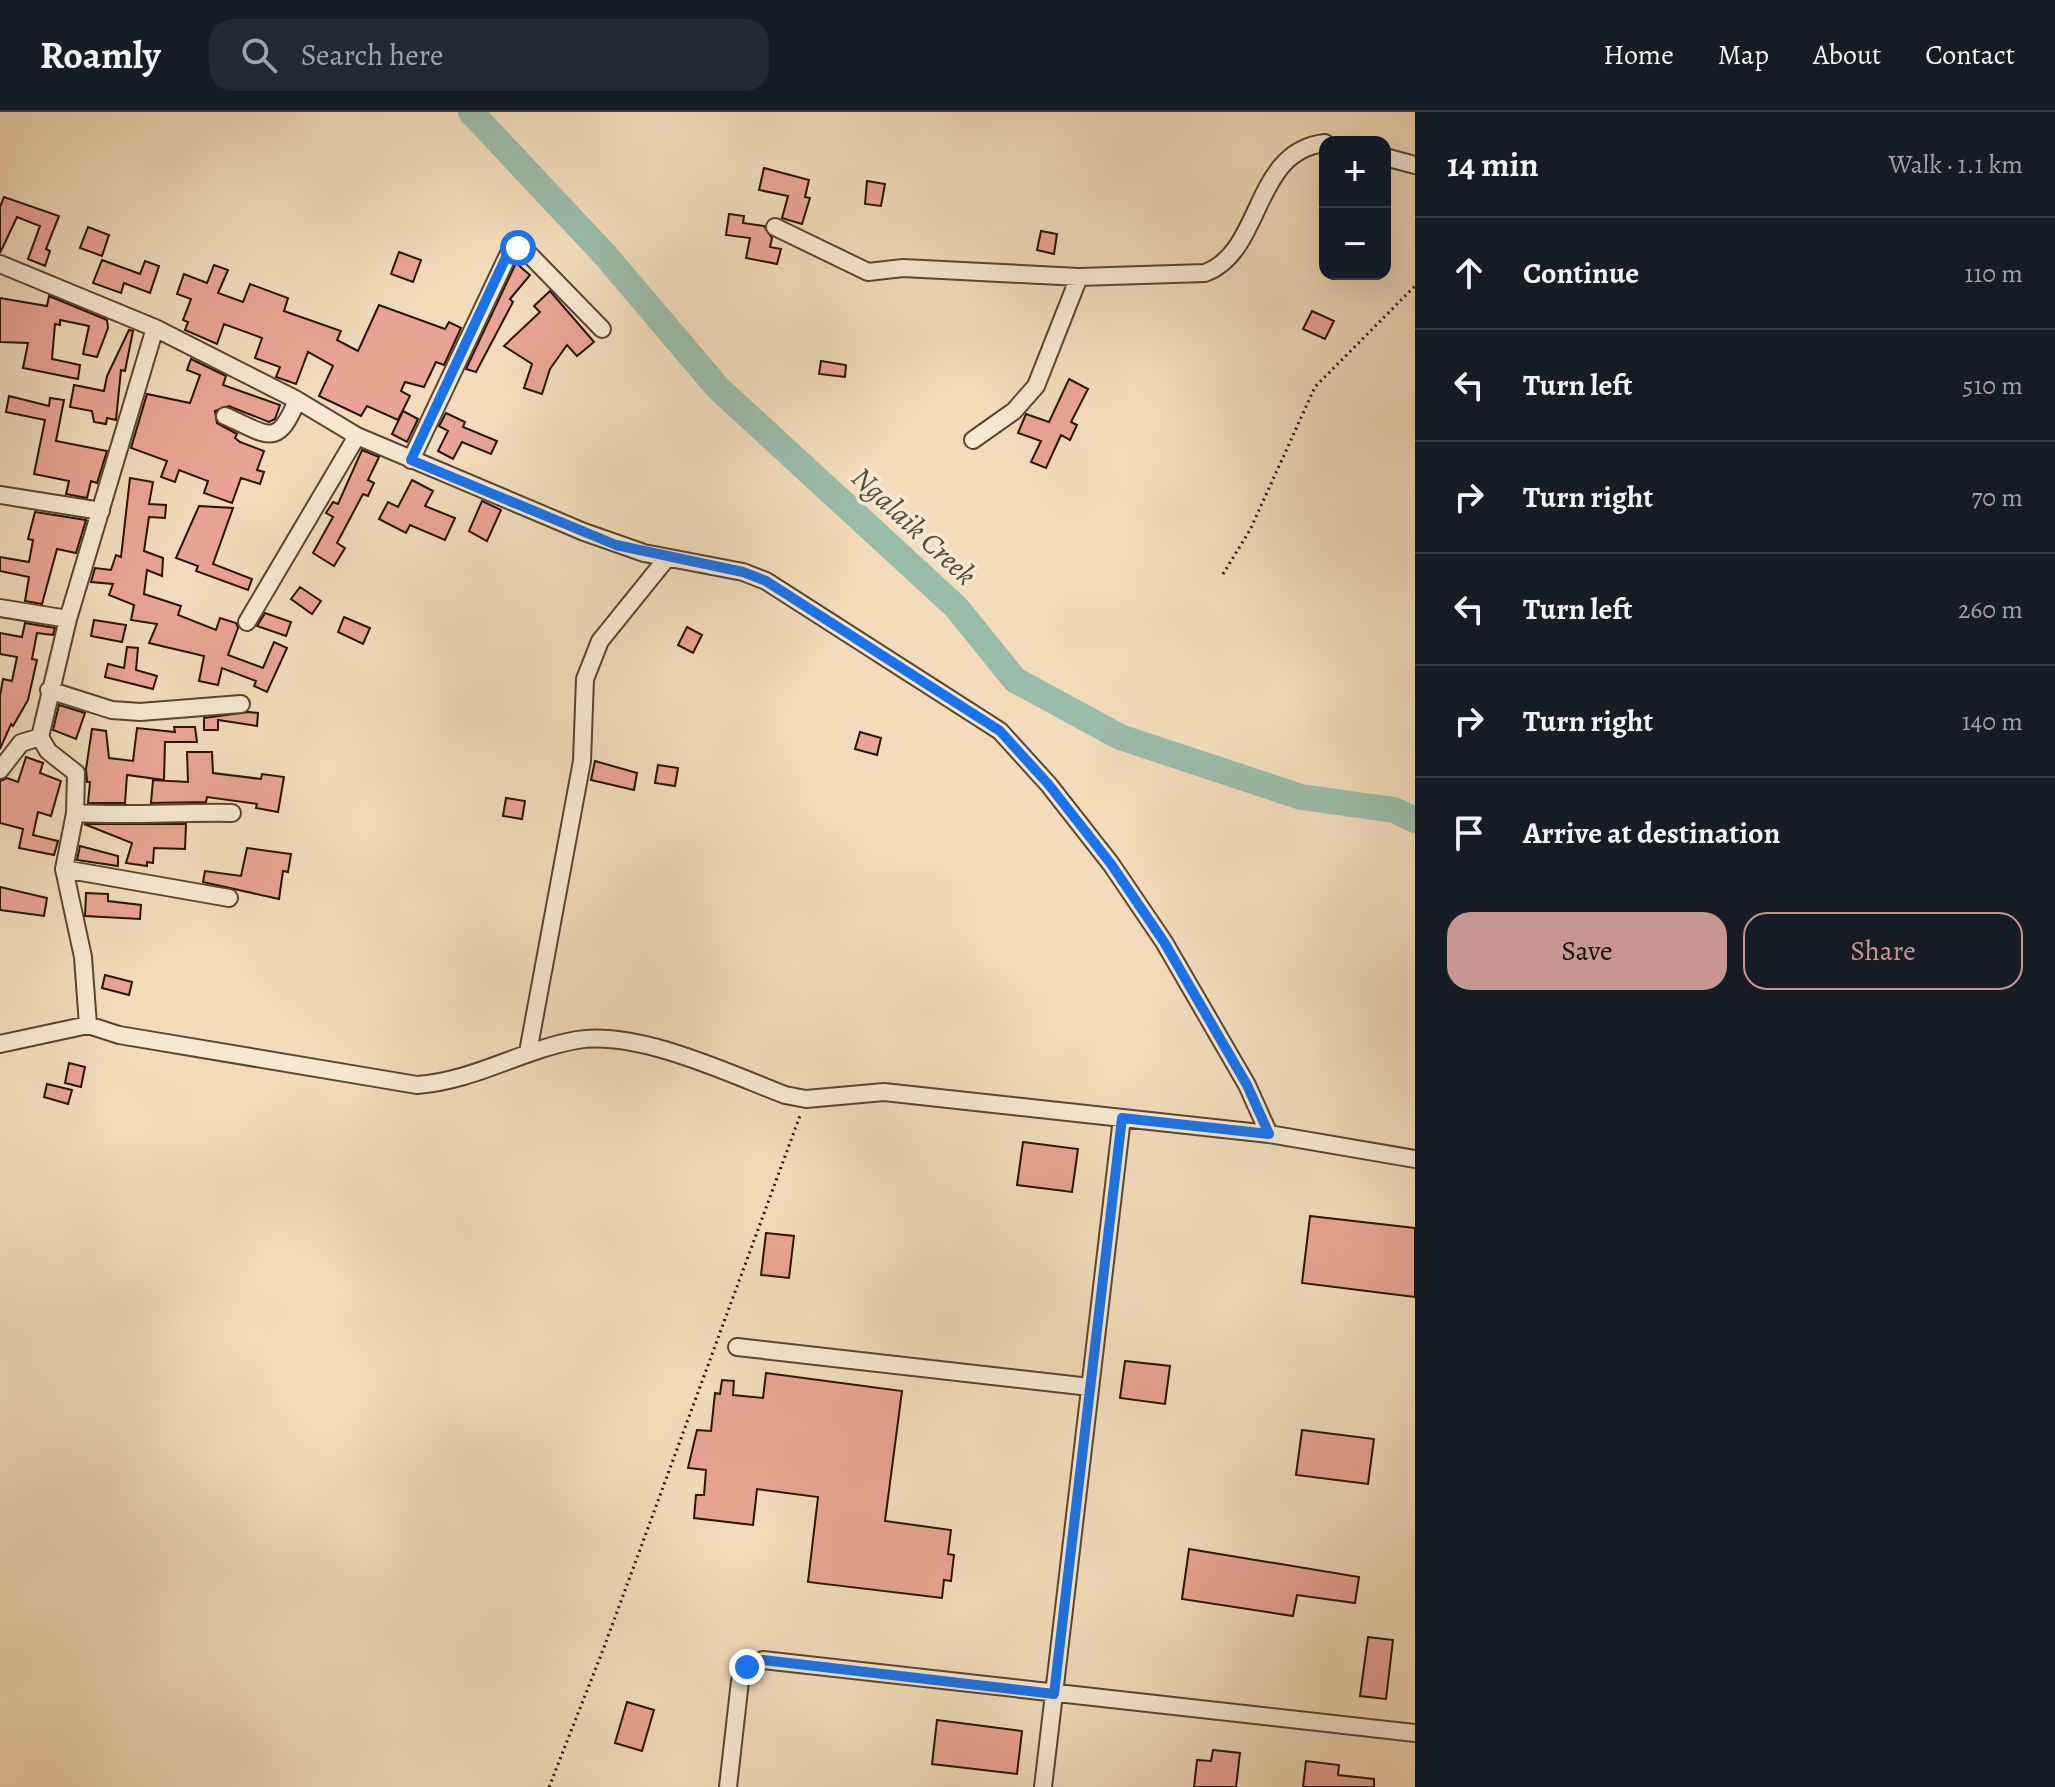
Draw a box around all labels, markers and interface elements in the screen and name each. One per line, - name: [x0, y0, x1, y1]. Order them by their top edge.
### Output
- search box: [209, 19, 769, 91]
- text: Roamly: [40, 29, 161, 81]
- icon: search: [237, 33, 281, 77]
- text: Search here: [301, 35, 443, 75]
- text: Home: [1603, 36, 1674, 74]
- text: Map: [1718, 36, 1769, 74]
- text: About: [1813, 36, 1881, 74]
- text: Contact: [1925, 36, 2015, 74]
- map controls: [1319, 136, 1391, 280]
- button: +: [1319, 136, 1391, 208]
- text: 14 min: [1447, 141, 1539, 188]
- text: Walk · 1.1 km: [1889, 147, 2023, 182]
- button: −: [1319, 208, 1391, 280]
- route start: [500, 230, 536, 266]
- icon: ahead: [1447, 251, 1491, 295]
- text: Continue: [1523, 253, 1639, 293]
- text: 110 m: [1965, 256, 2023, 291]
- icon: left: [1447, 363, 1491, 407]
- text: Turn left: [1523, 365, 1632, 405]
- text: 510 m: [1962, 368, 2023, 403]
- water label: Ngalaik Creek: [843, 458, 985, 594]
- icon: right: [1447, 475, 1491, 519]
- text: Turn right: [1523, 477, 1653, 517]
- text: 70 m: [1971, 480, 2023, 515]
- icon: left: [1447, 587, 1491, 631]
- text: Turn left: [1523, 589, 1632, 629]
- text: 260 m: [1958, 592, 2023, 627]
- icon: right: [1447, 699, 1491, 743]
- text: Turn right: [1523, 701, 1653, 741]
- text: 140 m: [1962, 704, 2023, 739]
- icon: arrive: [1447, 811, 1491, 855]
- text: Arrive at destination: [1523, 813, 1780, 853]
- button: Save: [1447, 912, 1727, 990]
- button: Share: [1743, 912, 2023, 990]
- route end: [729, 1649, 765, 1685]

